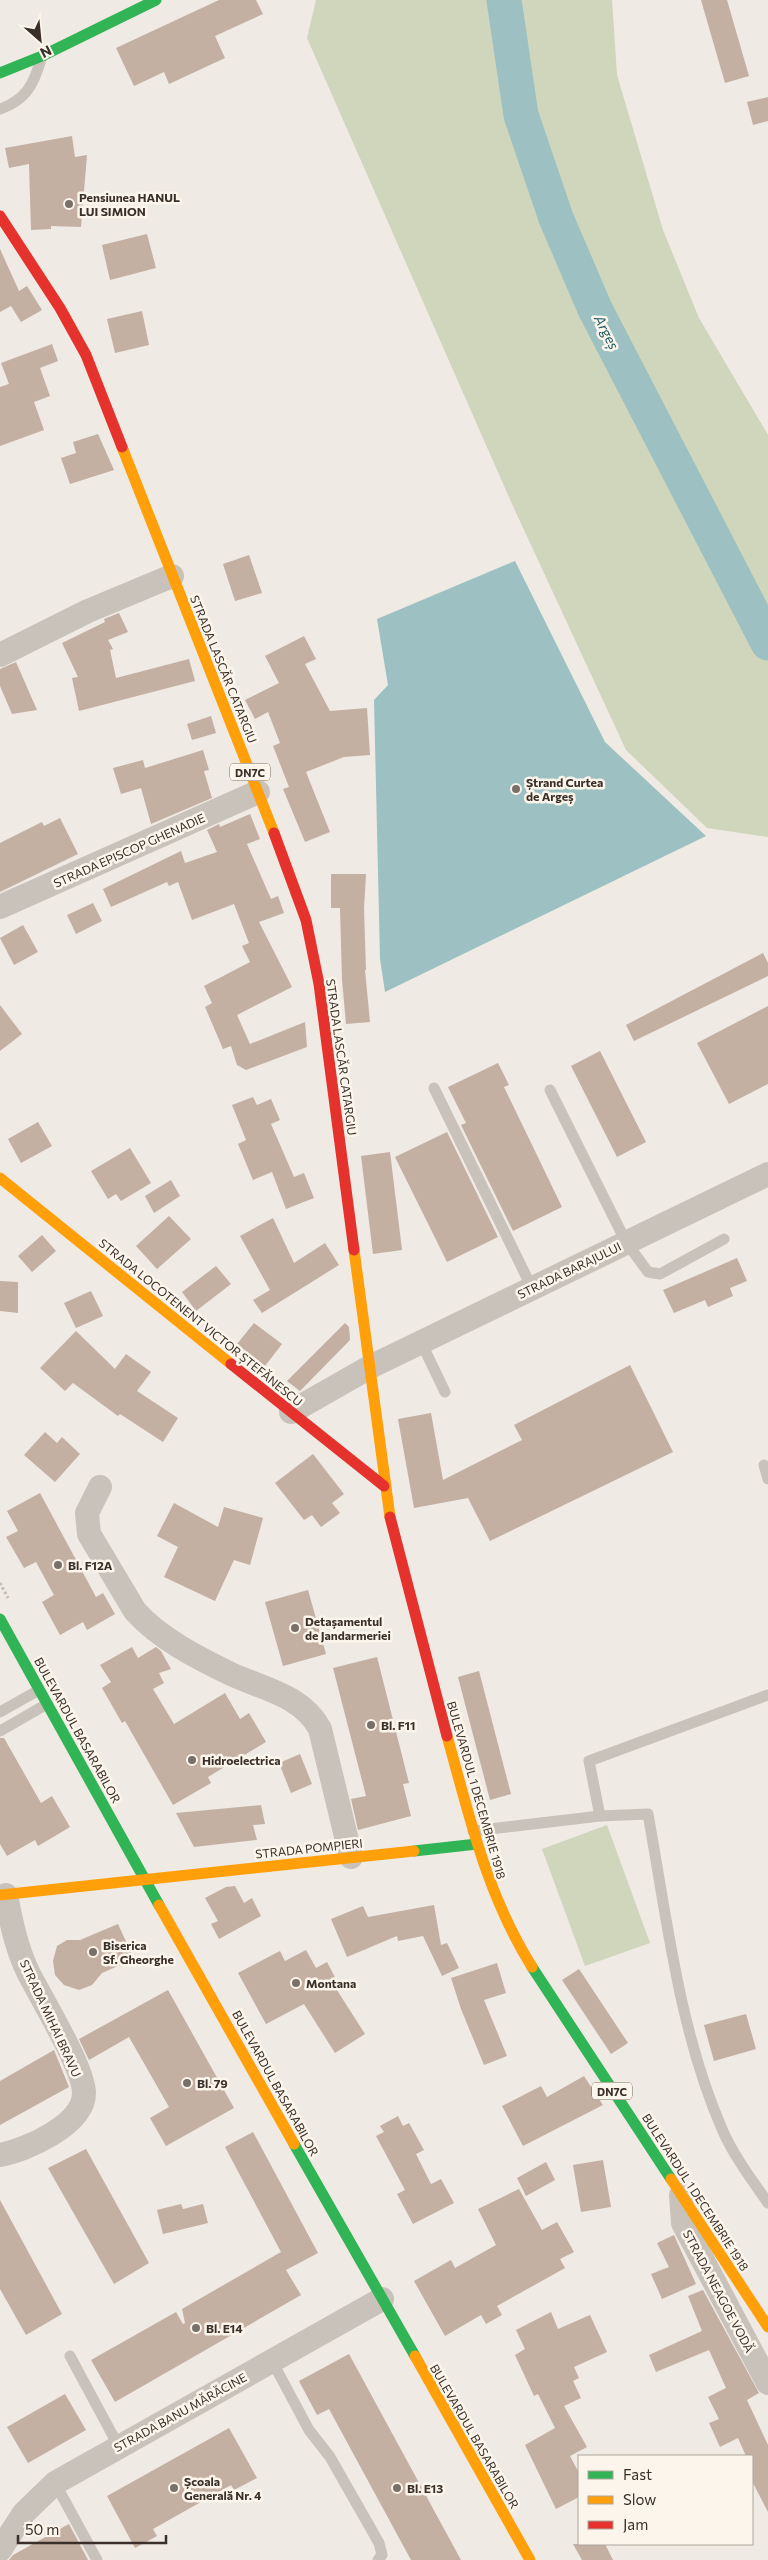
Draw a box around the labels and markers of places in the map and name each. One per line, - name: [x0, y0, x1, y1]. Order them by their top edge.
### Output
- place label: Pensiunea HANUL LUI SIMION: [79, 190, 180, 218]
- marker: Pensiunea HANUL LUI SIMION: [63, 198, 75, 210]
- place label: Ștrand Curtea de Argeș: [526, 775, 603, 804]
- marker: Ștrand Curtea de Argeș: [510, 783, 522, 795]
- place label: Bl. F12A: [68, 1558, 113, 1572]
- marker: Bl. F12A: [52, 1559, 64, 1571]
- place label: Detașamentul de Jandarmeriei: [305, 1614, 391, 1643]
- marker: Detașamentul de Jandarmeriei: [289, 1622, 301, 1634]
- place label: Bl. F11: [381, 1718, 415, 1732]
- marker: Bl. F11: [365, 1719, 377, 1731]
- place label: Hidroelectrica: [202, 1753, 281, 1767]
- marker: Hidroelectrica: [186, 1754, 198, 1766]
- place label: Biserica Sf. Gheorghe: [103, 1938, 174, 1966]
- marker: Biserica Sf. Gheorghe: [87, 1946, 99, 1958]
- place label: Montana: [306, 1976, 356, 1990]
- marker: Montana: [290, 1977, 302, 1989]
- place label: Bl. 79: [197, 2076, 228, 2090]
- marker: Bl. 79: [181, 2077, 193, 2089]
- place label: Bl. E14: [206, 2321, 243, 2335]
- marker: Bl. E14: [190, 2322, 202, 2334]
- place label: Școala Generală Nr. 4: [184, 2474, 262, 2502]
- place label: Bl. E13: [407, 2481, 443, 2495]
- marker: Școala Generală Nr. 4: [168, 2482, 180, 2494]
- marker: Bl. E13: [391, 2482, 403, 2494]

